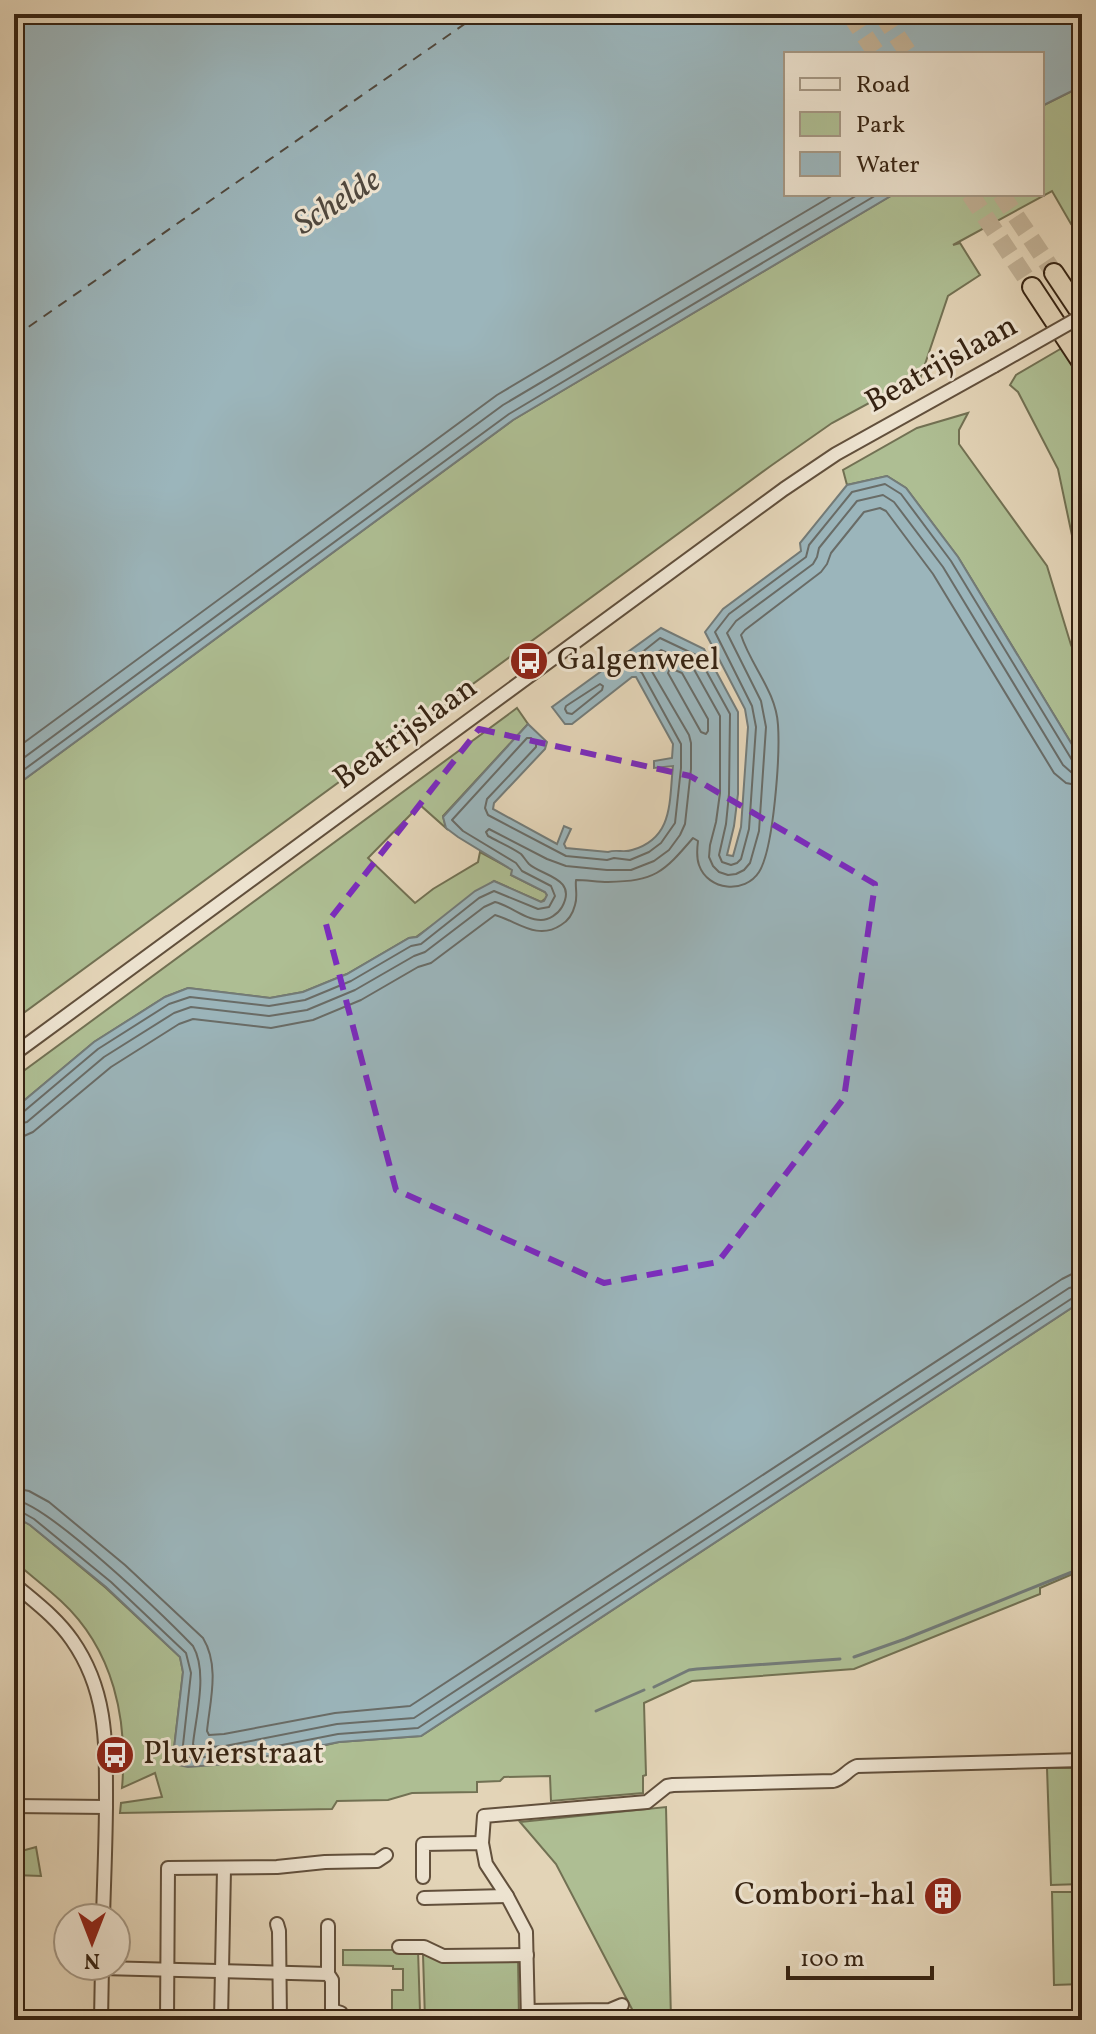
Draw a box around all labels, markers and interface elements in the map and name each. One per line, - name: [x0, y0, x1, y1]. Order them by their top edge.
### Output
- legend: [784, 52, 1044, 196]
- text: Road: [856, 69, 910, 103]
- text: Park: [856, 109, 905, 143]
- text: Water: [856, 149, 920, 183]
- water label: Schelde: [286, 158, 391, 248]
- street label: Beatrijslaan: [858, 305, 1026, 425]
- place label: Galgenweel: [557, 639, 720, 683]
- bus stop icon: Galgenweel: [508, 640, 550, 682]
- street label: Beatrijslaan: [325, 667, 487, 801]
- place label: Pluvierstraat: [143, 1733, 324, 1777]
- bus stop icon: Pluvierstraat: [94, 1734, 136, 1776]
- place label: Combori-hal: [734, 1874, 915, 1918]
- building icon: Combori-hal: [922, 1875, 964, 1917]
- north arrow: [52, 1902, 132, 1982]
- scale bar: [788, 1930, 932, 1980]
- text: 100 m: [800, 1943, 865, 1977]
- text: N: [84, 1944, 100, 1975]

